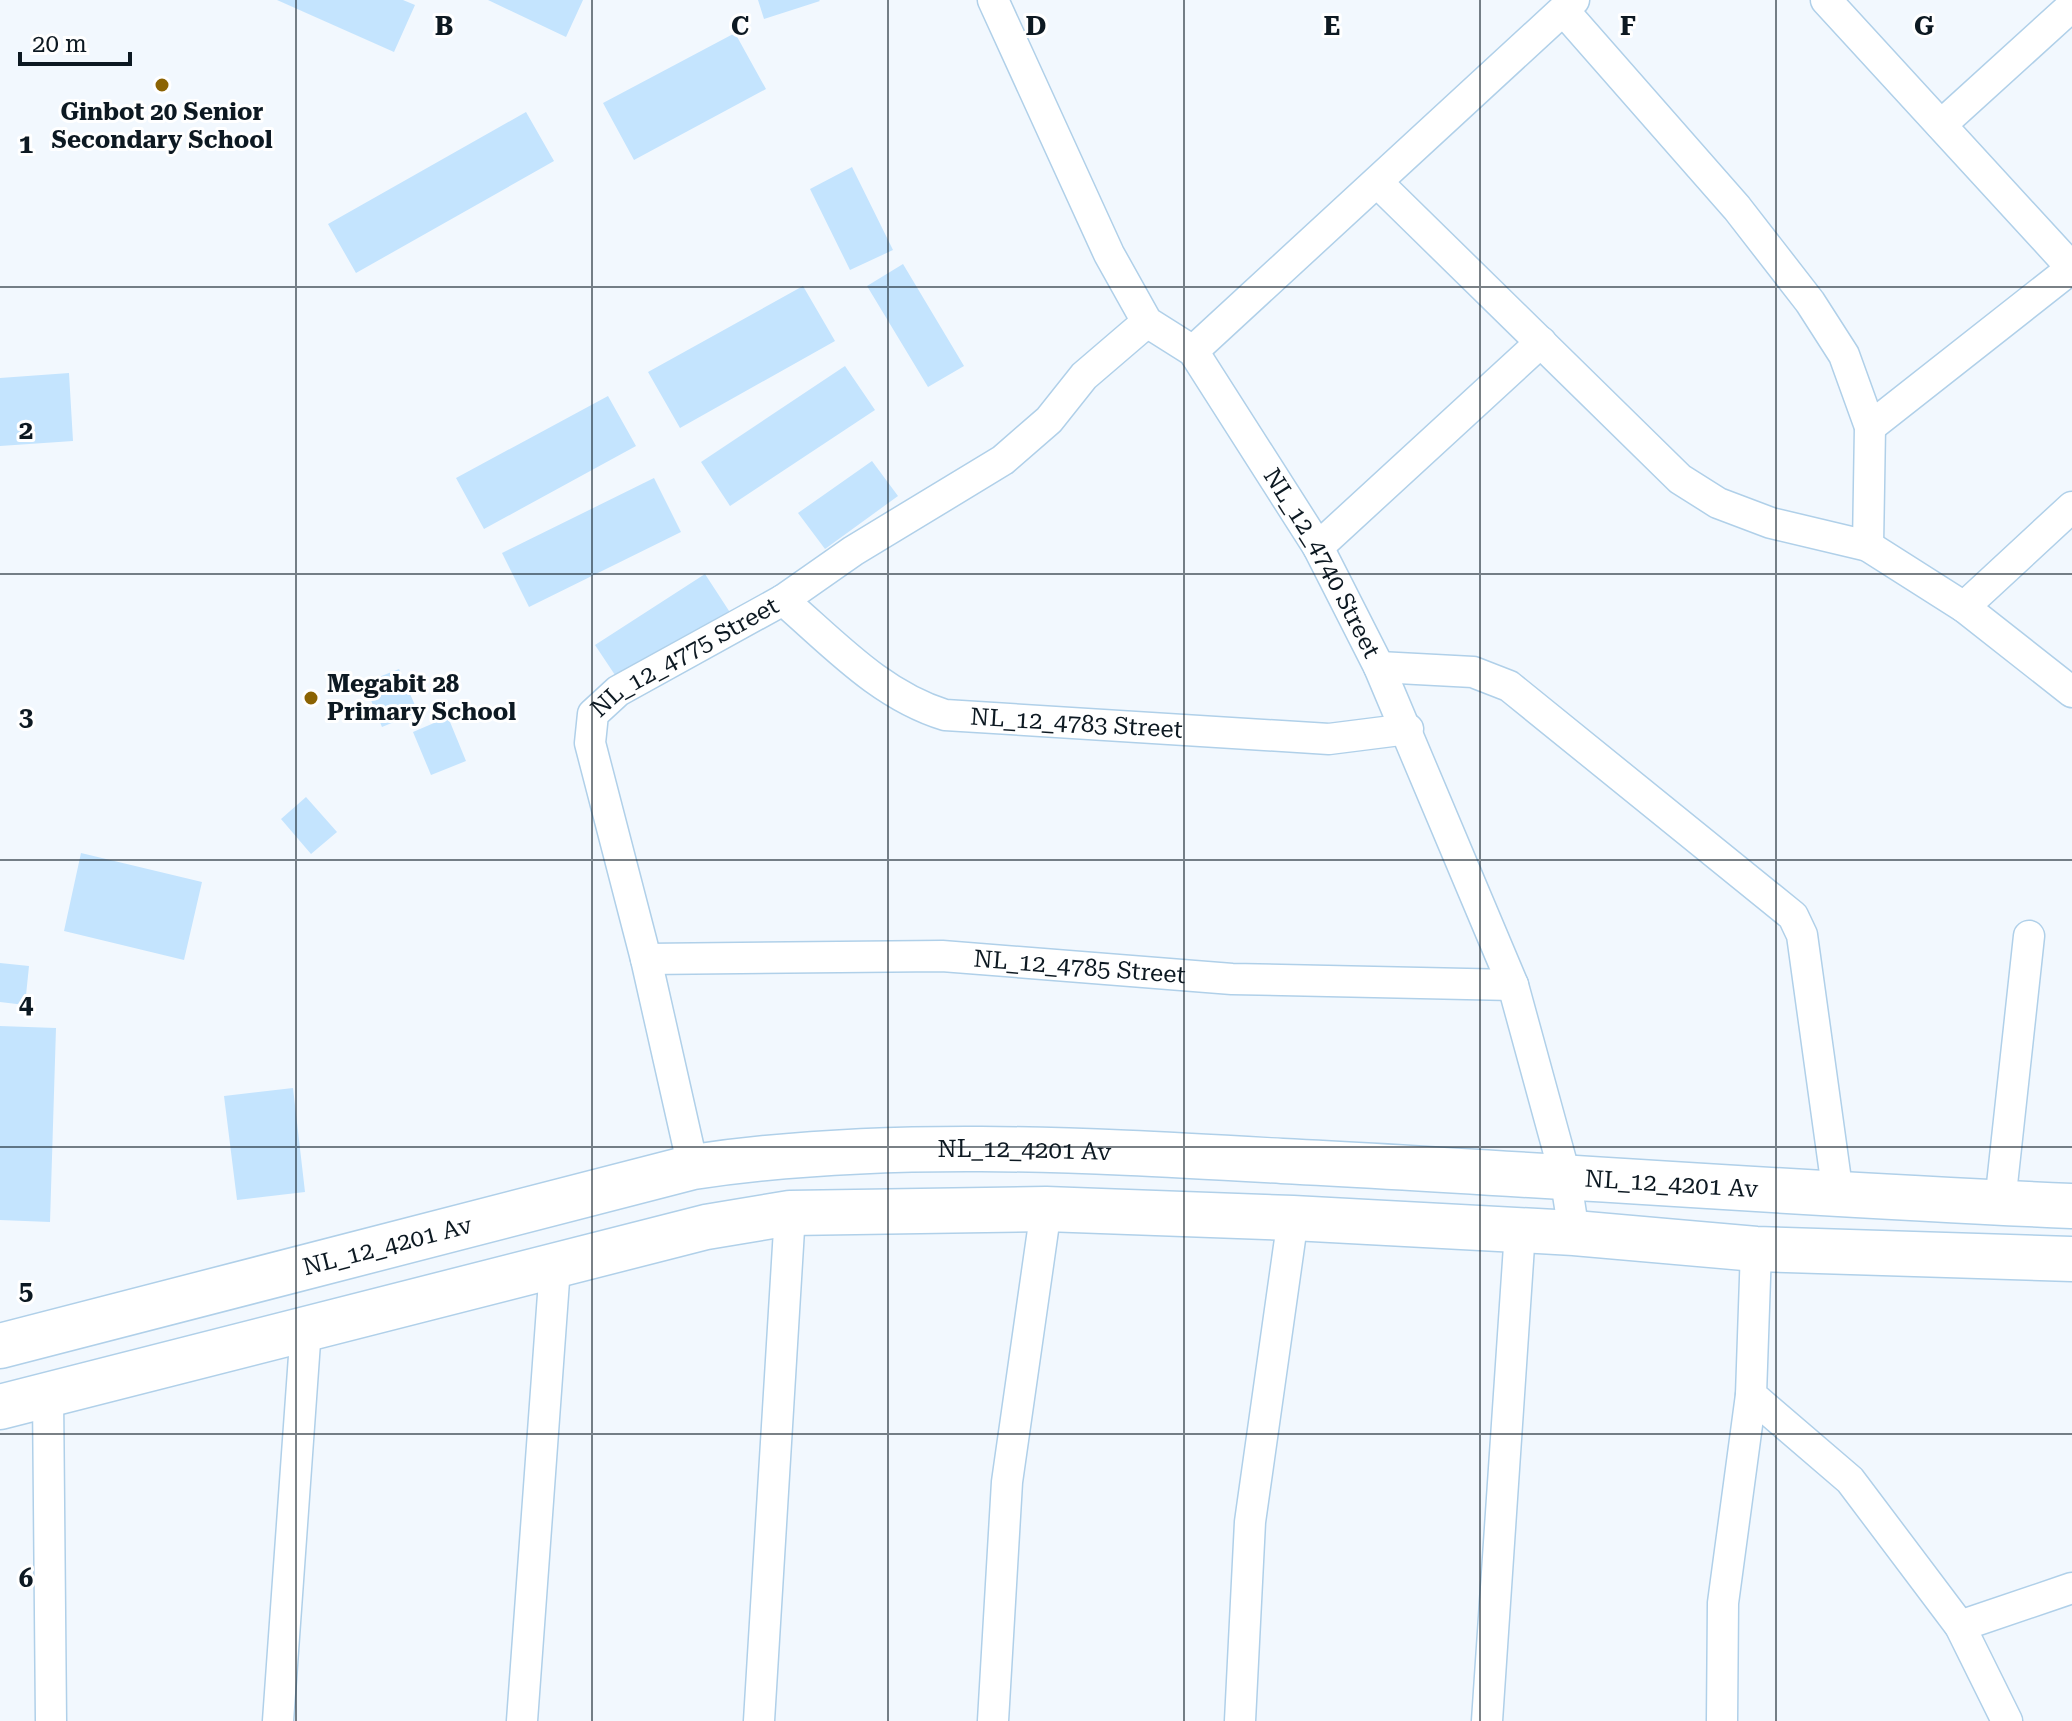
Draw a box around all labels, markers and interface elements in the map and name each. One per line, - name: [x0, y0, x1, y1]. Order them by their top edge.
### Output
- text: B: [435, 11, 453, 41]
- text: C: [731, 11, 749, 41]
- text: D: [1026, 11, 1046, 41]
- text: E: [1324, 11, 1340, 41]
- text: F: [1620, 11, 1636, 41]
- text: G: [1914, 11, 1934, 41]
- scale bar: [20, 16, 130, 66]
- text: 20 m: [32, 30, 87, 58]
- marker: Ginbot 20 Senior Secondary School: [153, 76, 171, 94]
- place label: Ginbot 20 Senior Secondary School: [51, 98, 273, 154]
- text: 1: [19, 129, 33, 159]
- text: 2: [19, 415, 33, 445]
- street label: NL_12_4740 Street: [1258, 463, 1386, 662]
- street label: NL_12_4775 Street: [585, 591, 783, 723]
- place label: Megabit 28 Primary School: [327, 670, 516, 726]
- marker: Megabit 28 Primary School: [302, 689, 320, 707]
- text: 3: [19, 702, 33, 732]
- street label: NL_12_4783 Street: [969, 703, 1183, 744]
- street label: NL_12_4785 Street: [972, 945, 1187, 989]
- text: 4: [19, 989, 34, 1019]
- street label: NL_12_4201 Av: [937, 1135, 1112, 1166]
- street label: NL_12_4201 Av: [1584, 1165, 1759, 1203]
- street label: NL_12_4201 Av: [300, 1211, 475, 1281]
- text: 5: [19, 1276, 33, 1306]
- text: 6: [19, 1563, 33, 1593]

